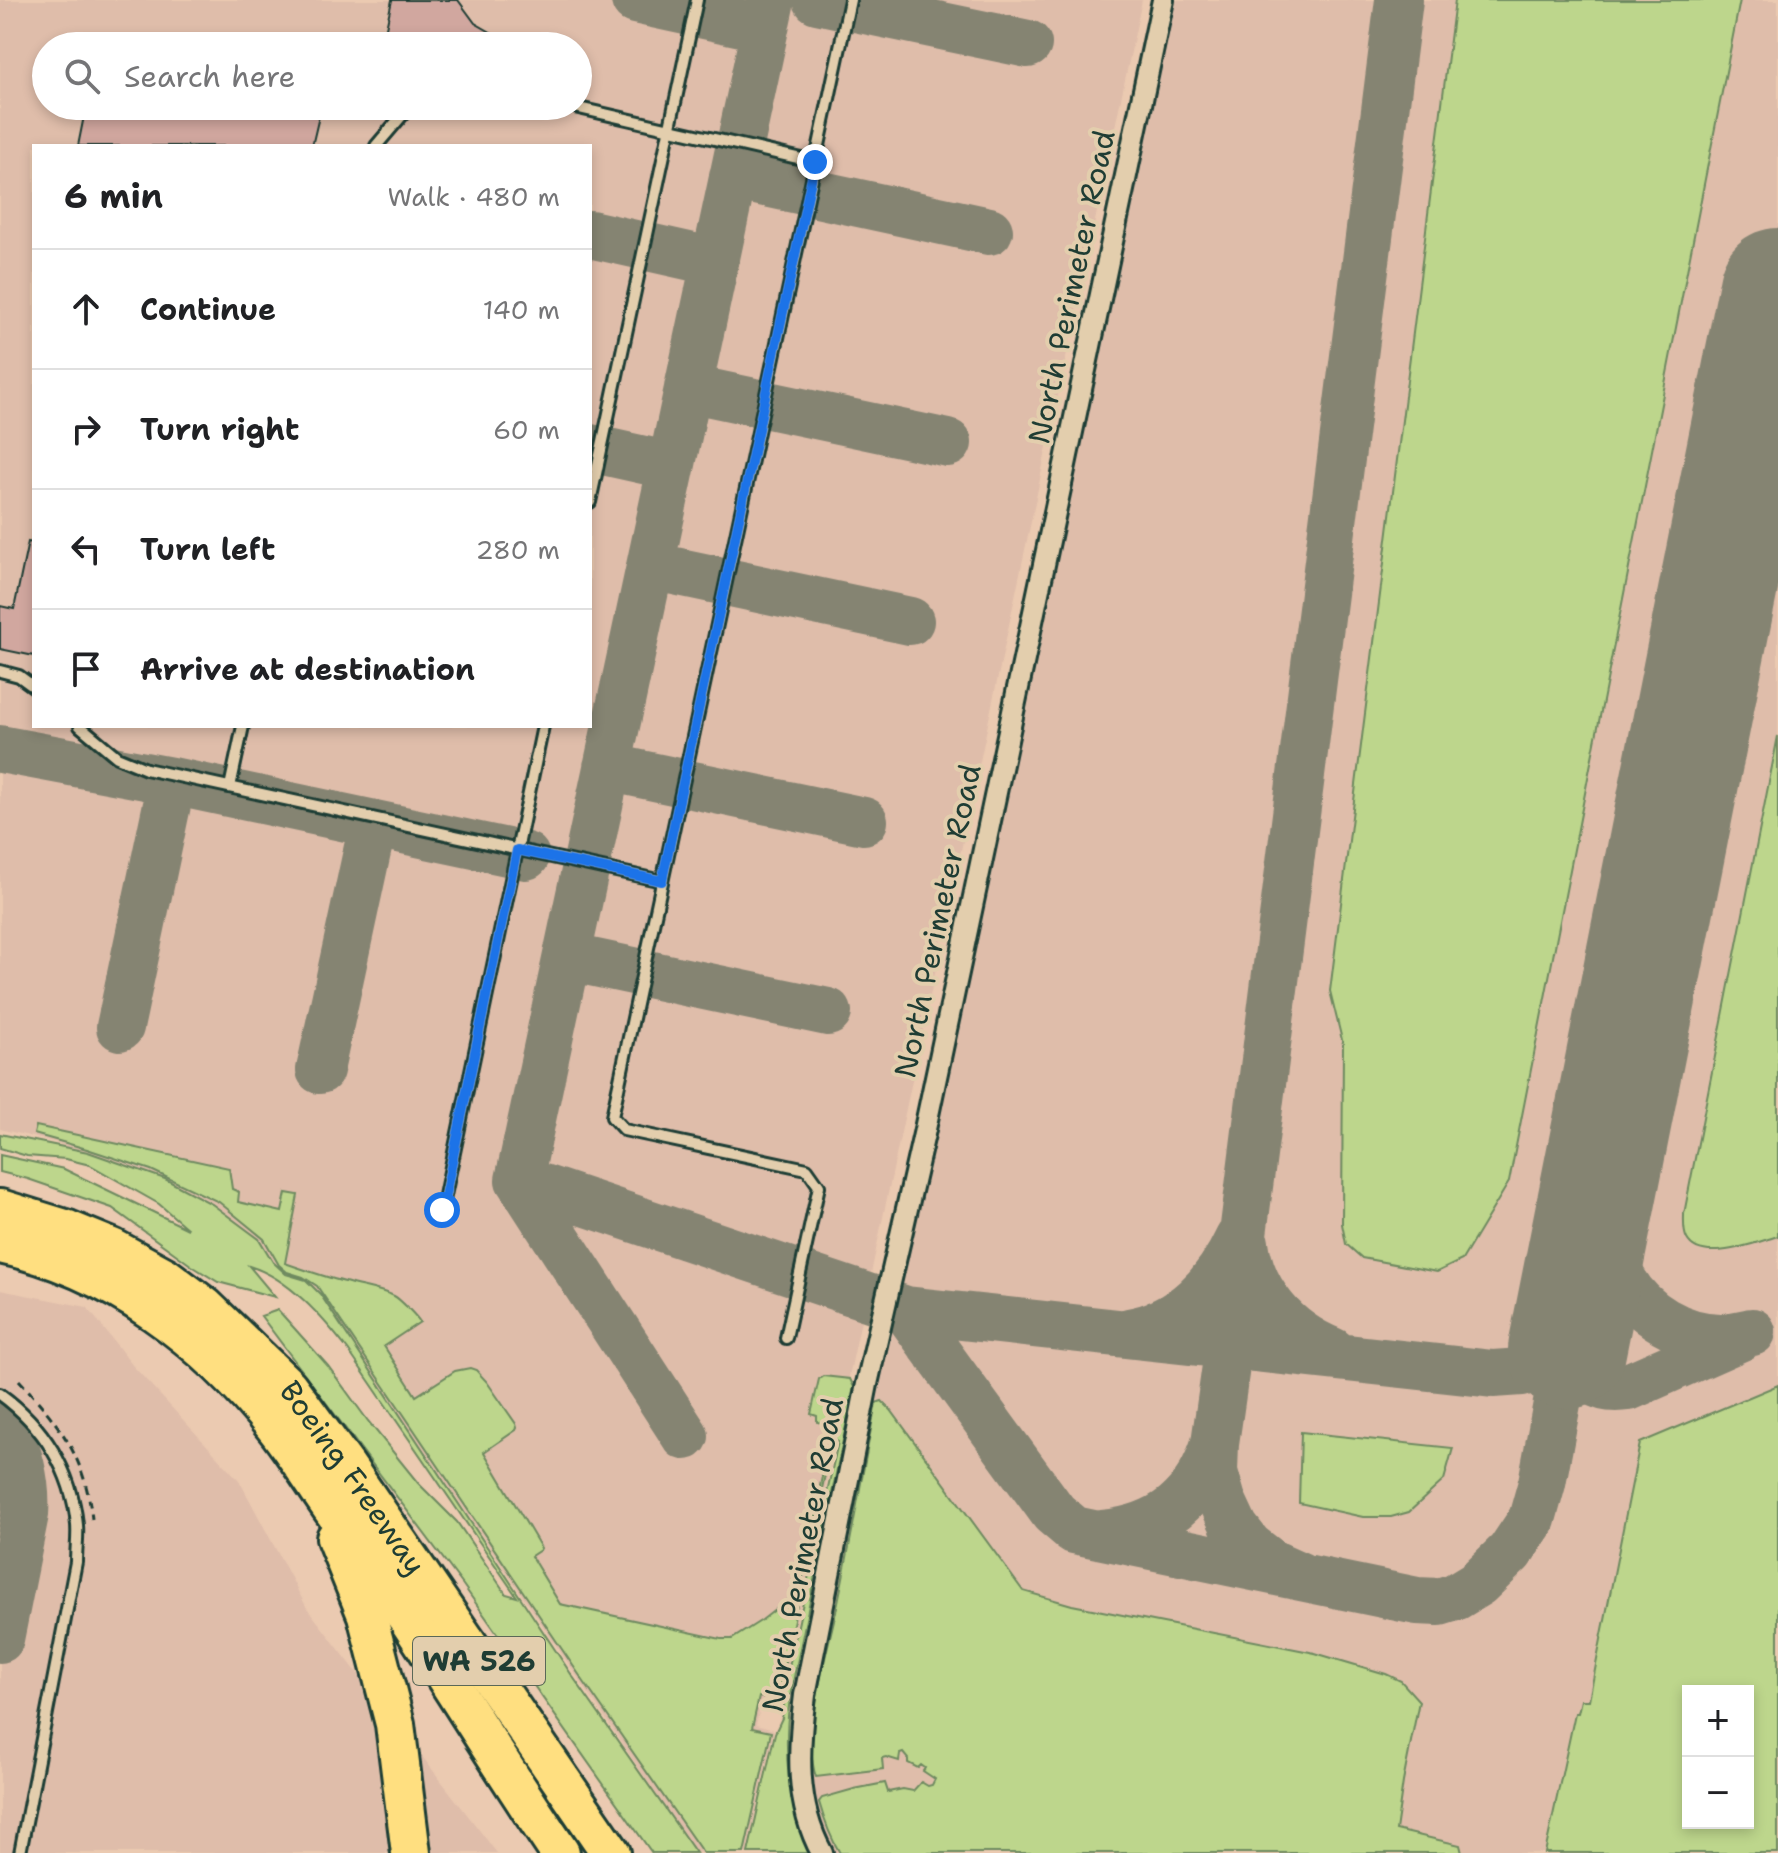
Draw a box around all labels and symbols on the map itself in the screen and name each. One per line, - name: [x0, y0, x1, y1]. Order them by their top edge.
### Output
- street label: North Perimeter Road: [1018, 126, 1125, 448]
- route end: [797, 144, 833, 180]
- street label: North Perimeter Road: [884, 760, 991, 1082]
- route start: [424, 1192, 460, 1228]
- street label: Boeing Freeway: [270, 1372, 436, 1583]
- street label: North Perimeter Road: [752, 1394, 853, 1716]
- road number: WA 526: [413, 1637, 545, 1685]

